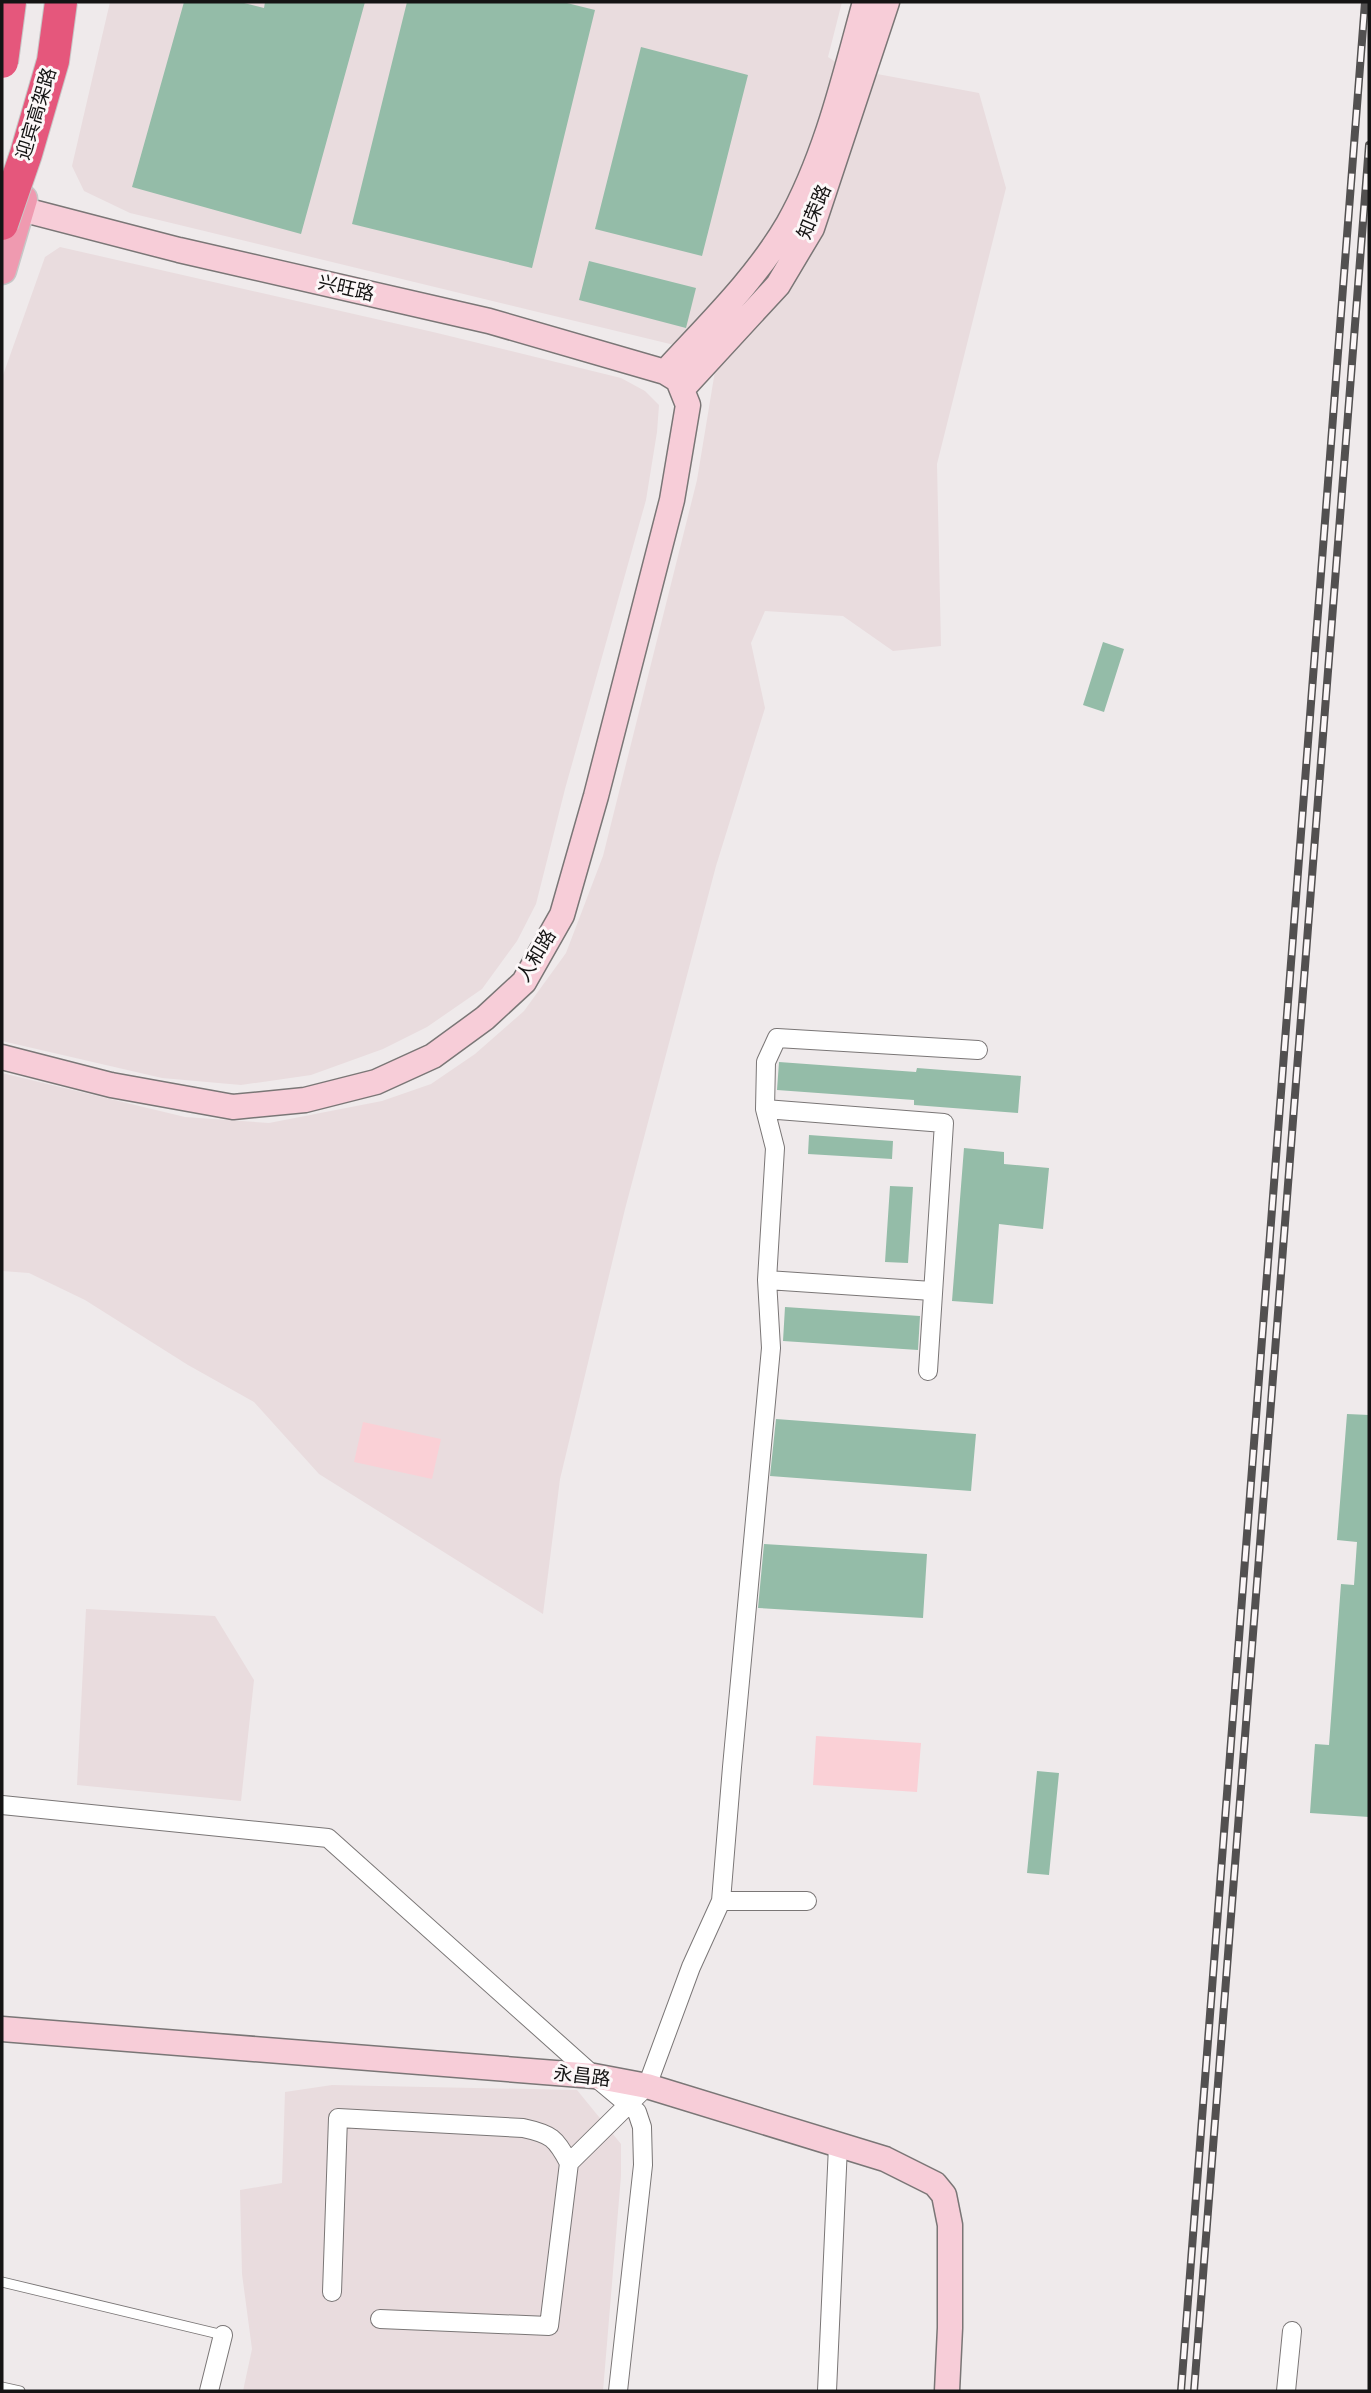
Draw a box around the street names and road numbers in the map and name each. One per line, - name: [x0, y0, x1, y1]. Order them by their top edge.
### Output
- street label: 迎宾高架路: [10, 65, 64, 163]
- street label: 知荣路: [791, 180, 839, 244]
- street label: 兴旺路: [315, 269, 377, 309]
- street label: 人和路: [511, 925, 563, 987]
- street label: 永昌路: [552, 2060, 612, 2094]

